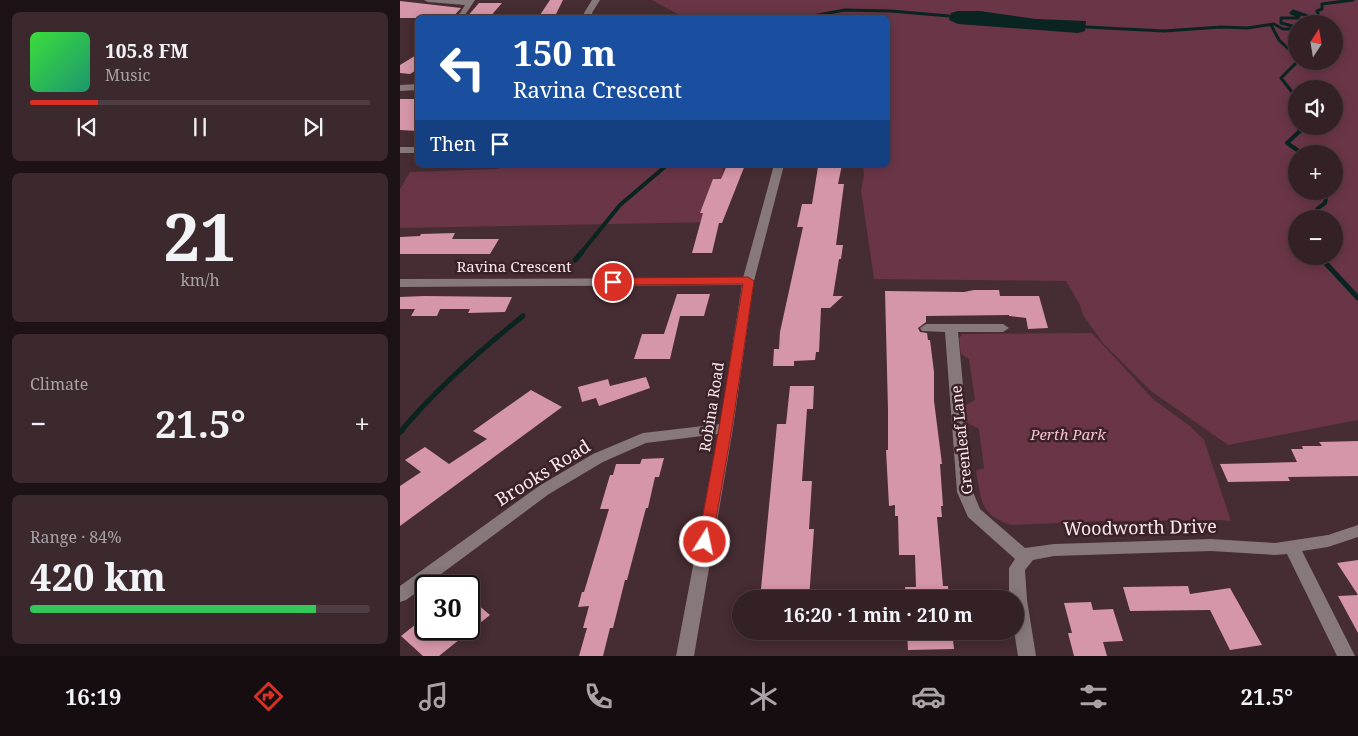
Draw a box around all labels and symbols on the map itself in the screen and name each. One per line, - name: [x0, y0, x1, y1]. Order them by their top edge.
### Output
- north arrow: [1288, 15, 1342, 70]
- street label: Ravina Crescent: [456, 256, 572, 276]
- pin: [592, 261, 634, 303]
- street label: Robina Road: [694, 360, 728, 453]
- street label: Greenleaf Lane: [945, 385, 977, 496]
- park label: Perth Park: [1029, 424, 1106, 444]
- street label: Brooks Road: [490, 433, 595, 511]
- street label: Woodworth Drive: [1063, 514, 1217, 540]
- position arrow: [678, 515, 730, 567]
- speed limit sign: 30: [415, 575, 480, 640]

